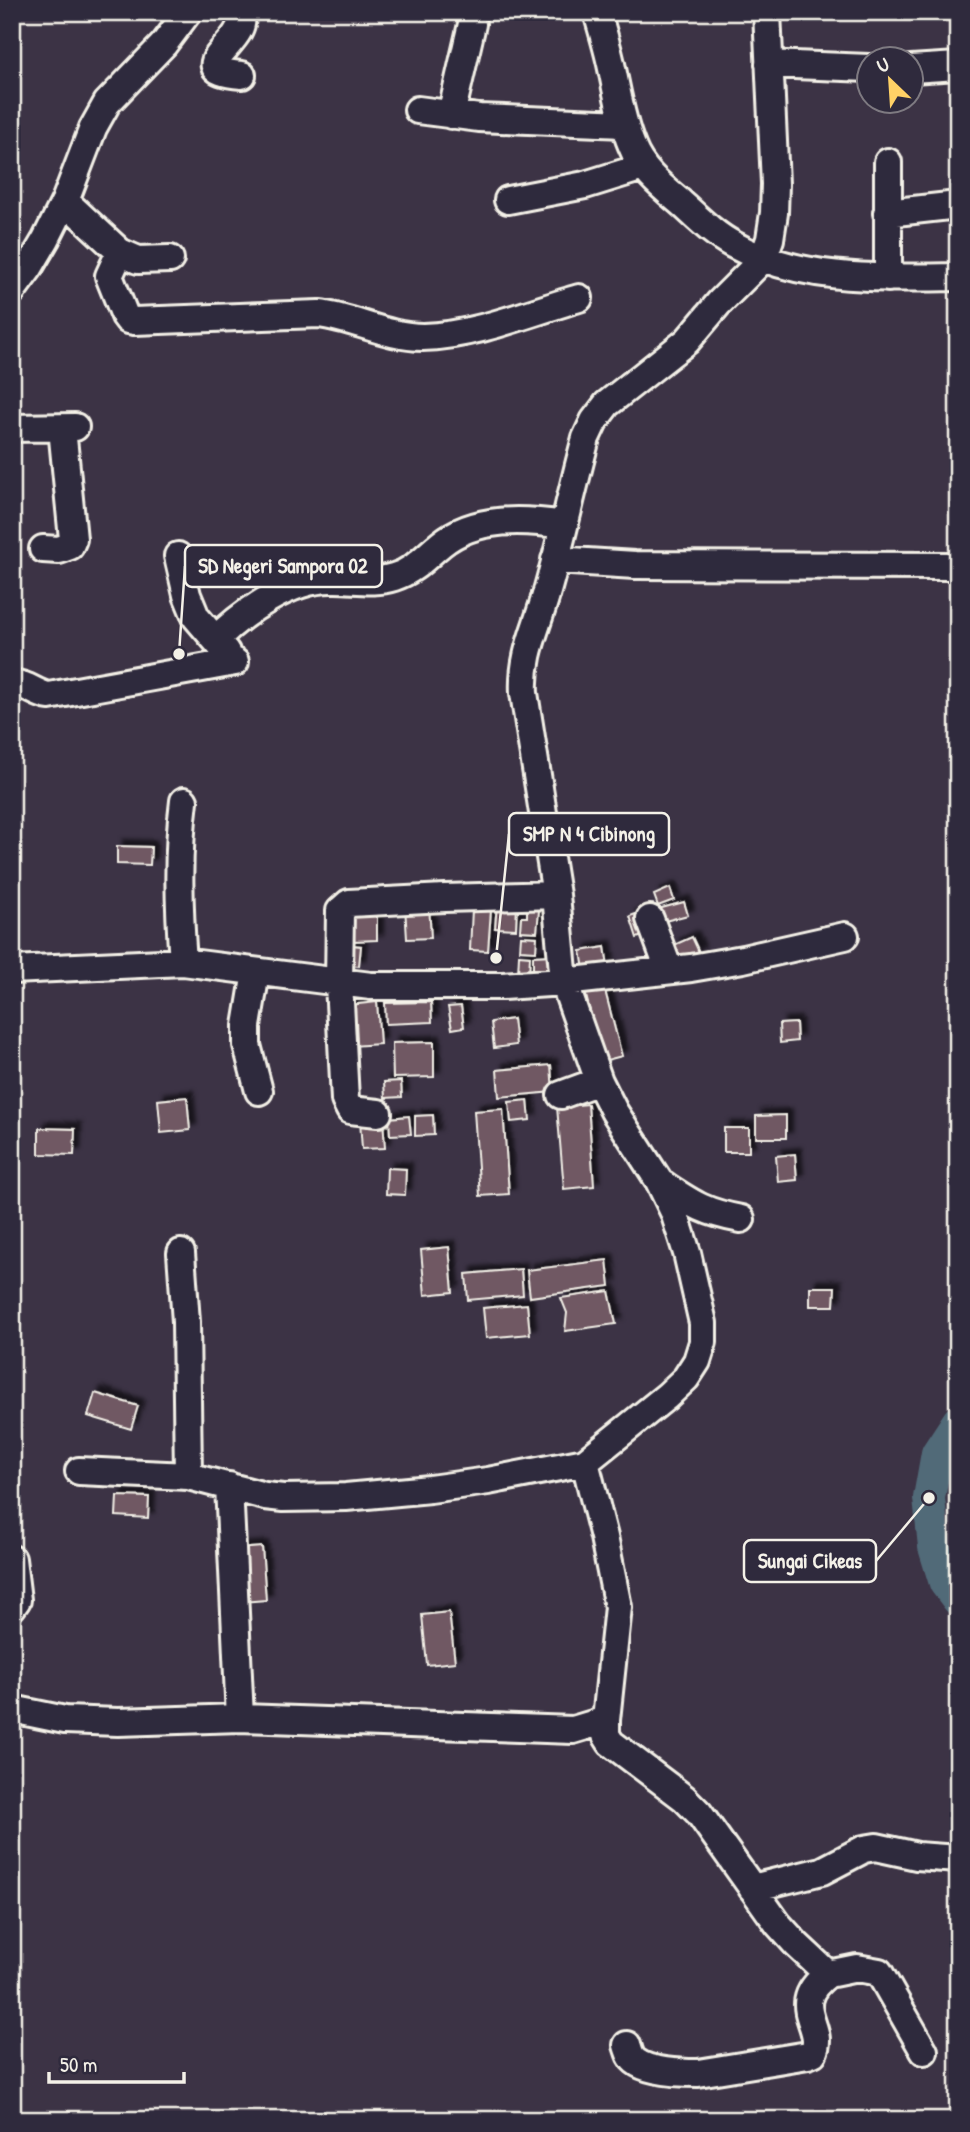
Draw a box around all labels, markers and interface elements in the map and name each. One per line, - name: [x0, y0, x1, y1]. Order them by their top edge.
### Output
- north arrow: [855, 46, 925, 116]
- text: U: [873, 50, 894, 79]
- callout: SD Negeri Sampora 02: [185, 545, 382, 587]
- text: SD Negeri Sampora 02: [198, 551, 368, 581]
- callout: SMP N 4 Cibinong: [509, 813, 669, 855]
- text: SMP N 4 Cibinong: [523, 819, 655, 849]
- callout: Sungai Cikeas: [744, 1540, 876, 1582]
- text: Sungai Cikeas: [758, 1546, 862, 1576]
- scale bar: [49, 2041, 184, 2085]
- text: 50 m: [60, 2050, 97, 2079]

